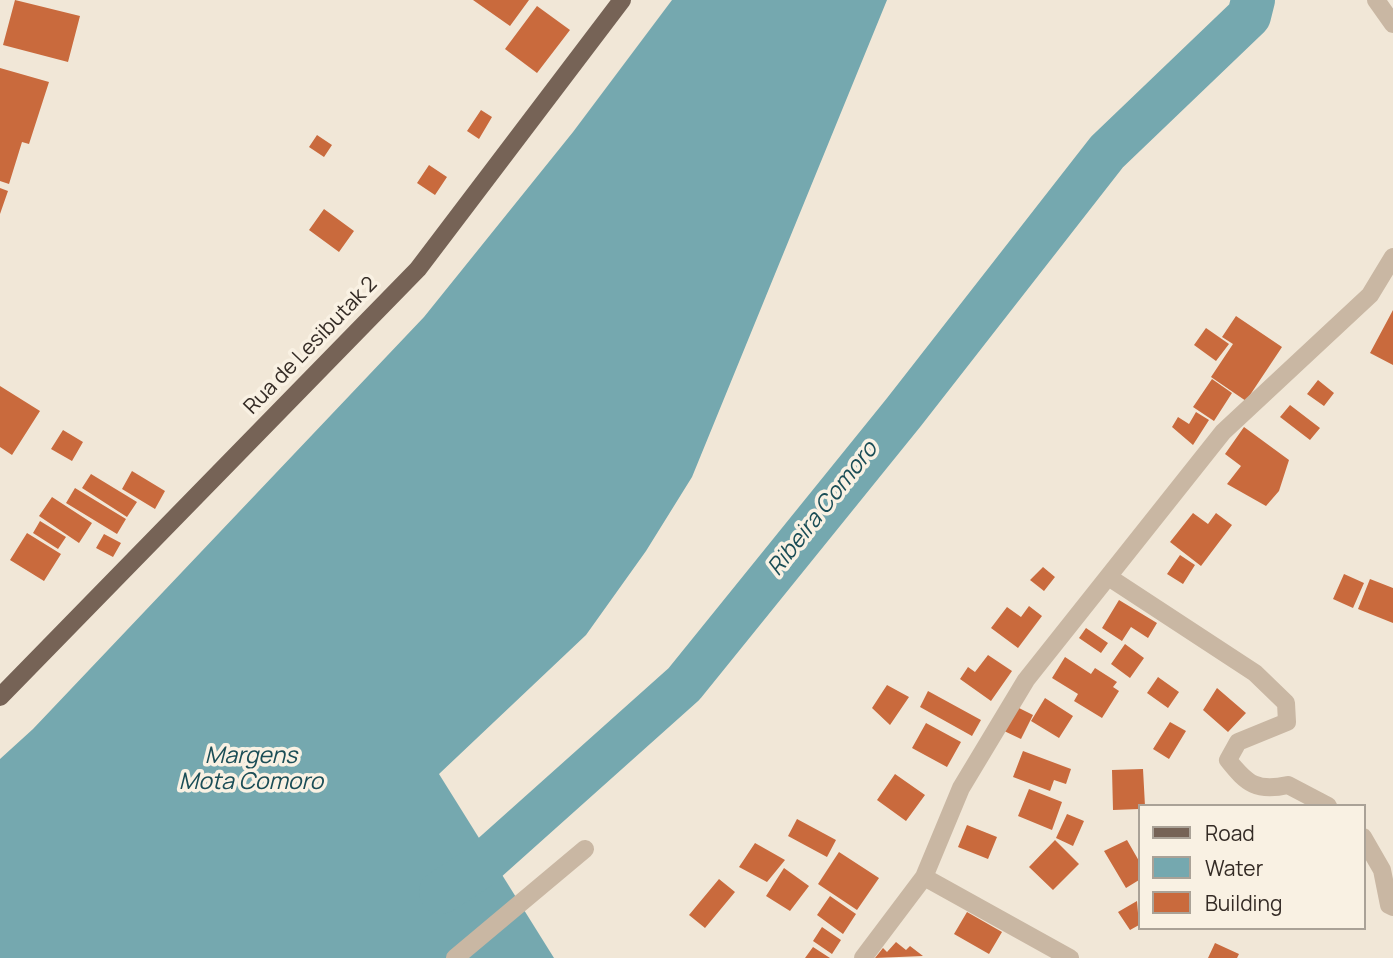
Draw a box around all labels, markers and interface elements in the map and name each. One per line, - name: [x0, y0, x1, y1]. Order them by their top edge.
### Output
- street label: Rua de Lesibutak 2: [239, 272, 383, 420]
- water label: Ribeira Comoro: [762, 437, 884, 581]
- water label: Margens Mota Comoro: [179, 743, 323, 797]
- legend: [1138, 804, 1365, 930]
- text: Road: [1205, 819, 1255, 847]
- text: Water: [1205, 854, 1263, 882]
- text: Building: [1205, 889, 1282, 917]

